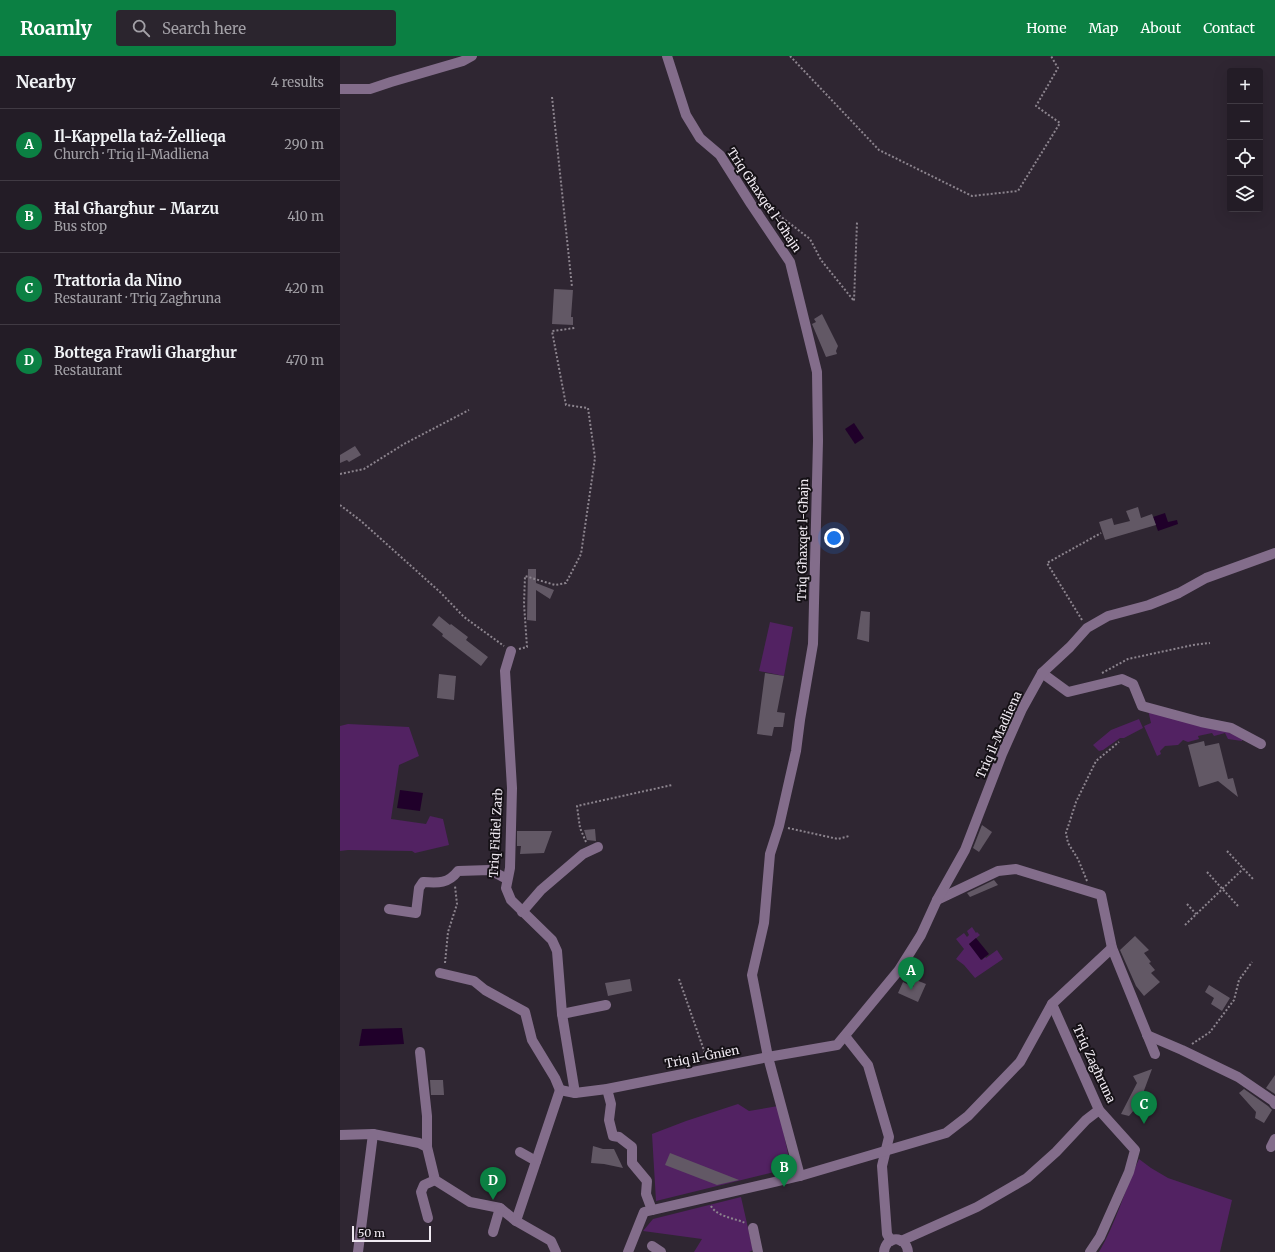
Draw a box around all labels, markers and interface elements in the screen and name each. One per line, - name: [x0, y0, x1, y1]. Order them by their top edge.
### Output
- search box: [116, 10, 396, 46]
- text: Roamly: [20, 16, 92, 40]
- icon: search: [130, 17, 152, 39]
- text: Search here: [162, 19, 246, 38]
- text: Home: [1026, 19, 1067, 37]
- text: Map: [1089, 19, 1118, 37]
- text: About: [1140, 19, 1181, 37]
- text: Contact: [1203, 19, 1255, 37]
- map controls: [1227, 68, 1263, 212]
- button: +: [1227, 68, 1263, 104]
- text: Nearby: [16, 71, 76, 93]
- text: 4 results: [271, 74, 324, 91]
- button: −: [1227, 104, 1263, 140]
- text: Il-Kappella taż-Żellieqa: [54, 127, 226, 146]
- text: A: [24, 136, 34, 153]
- text: 290 m: [284, 136, 324, 153]
- button: locate: [1227, 140, 1263, 176]
- street label: Triq Għaxqet l-Għajn: [724, 145, 805, 255]
- text: Church · Triq il-Madliena: [54, 146, 209, 163]
- button: layers: [1227, 176, 1263, 212]
- text: Ħal Għargħur - Marzu: [54, 199, 219, 218]
- text: B: [24, 208, 34, 225]
- text: 410 m: [287, 208, 324, 225]
- text: Bus stop: [54, 218, 107, 235]
- text: Trattoria da Nino: [54, 271, 182, 290]
- text: C: [25, 280, 33, 297]
- text: 420 m: [285, 280, 324, 297]
- text: Restaurant · Triq Zagħruna: [54, 290, 221, 307]
- text: Bottega Frawli Gharghur: [54, 343, 237, 362]
- text: D: [24, 352, 34, 369]
- text: 470 m: [286, 352, 324, 369]
- text: Restaurant: [54, 362, 122, 379]
- street label: Triq Għaxqet l-Għajn: [794, 479, 811, 601]
- your location: [824, 528, 844, 548]
- street label: Triq il-Madliena: [973, 688, 1025, 781]
- street label: Triq Fidiel Zarb: [486, 788, 505, 878]
- pin: A: [898, 957, 924, 990]
- street label: Triq Zagħruna: [1070, 1022, 1119, 1106]
- street label: Triq il-Ġnien: [663, 1042, 740, 1071]
- pin: C: [1131, 1091, 1157, 1124]
- pin: B: [771, 1154, 797, 1187]
- pin: D: [480, 1167, 506, 1200]
- scale bar: [352, 1224, 431, 1243]
- text: 50 m: [358, 1226, 385, 1240]

